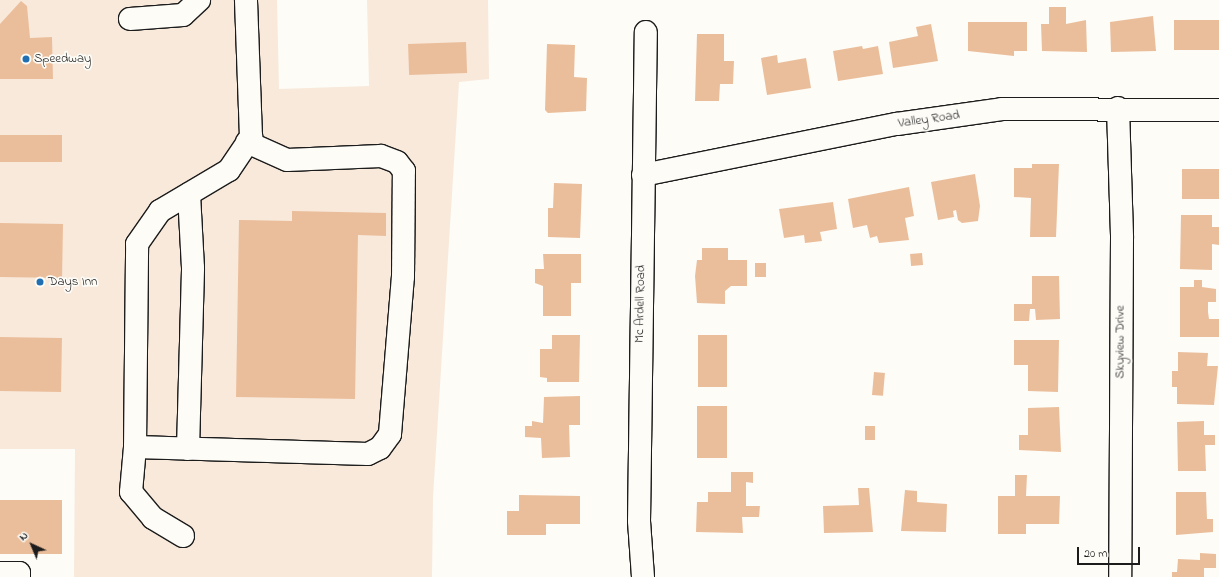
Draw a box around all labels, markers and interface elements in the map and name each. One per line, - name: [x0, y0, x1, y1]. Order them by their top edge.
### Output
- place label: Speedway: [34, 51, 91, 67]
- marker: Speedway: [21, 54, 31, 64]
- street label: Valley Road: [897, 108, 961, 132]
- street label: Mc Ardell Road: [633, 265, 649, 343]
- place label: Days Inn: [48, 274, 98, 290]
- marker: Days Inn: [35, 277, 45, 287]
- street label: Skyview Drive: [1113, 305, 1129, 379]
- north arrow: [12, 525, 52, 565]
- text: N: [15, 528, 32, 545]
- scale bar: [1079, 539, 1142, 565]
- text: 20 m: [1084, 545, 1107, 563]

